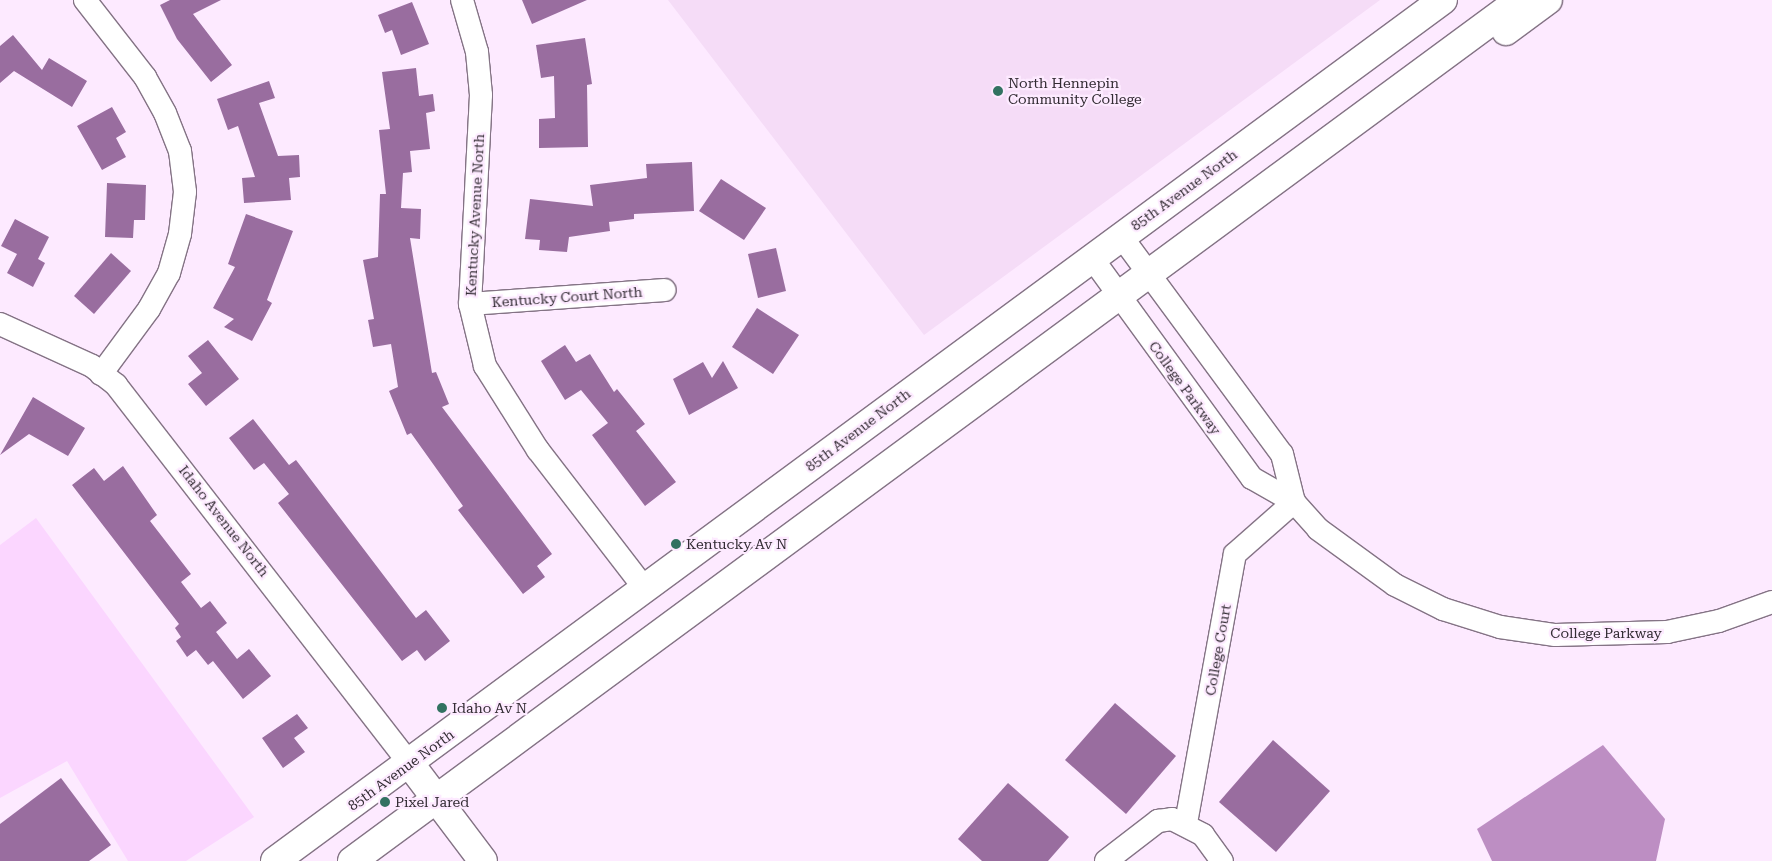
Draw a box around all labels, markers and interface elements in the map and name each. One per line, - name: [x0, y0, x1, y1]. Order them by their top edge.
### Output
- place label: North Hennepin Community College: [1008, 75, 1142, 108]
- marker: North Hennepin Community College: [992, 85, 1004, 97]
- street label: Kentucky Avenue North: [462, 133, 488, 297]
- street label: 85th Avenue North: [1128, 146, 1240, 234]
- street label: Kentucky Court North: [491, 283, 643, 311]
- street label: College Parkway: [1145, 338, 1225, 438]
- street label: 85th Avenue North: [802, 385, 914, 475]
- street label: Idaho Avenue North: [175, 462, 273, 580]
- place label: Kentucky Av N: [686, 536, 787, 552]
- marker: Kentucky Av N: [670, 538, 682, 550]
- street label: College Court: [1202, 603, 1234, 697]
- street label: College Parkway: [1550, 625, 1662, 641]
- place label: Idaho Av N: [452, 700, 527, 716]
- marker: Idaho Av N: [436, 702, 448, 714]
- street label: 85th Avenue North: [345, 726, 457, 814]
- place label: Pixel Jared: [395, 794, 469, 810]
- marker: Pixel Jared: [379, 796, 391, 808]

